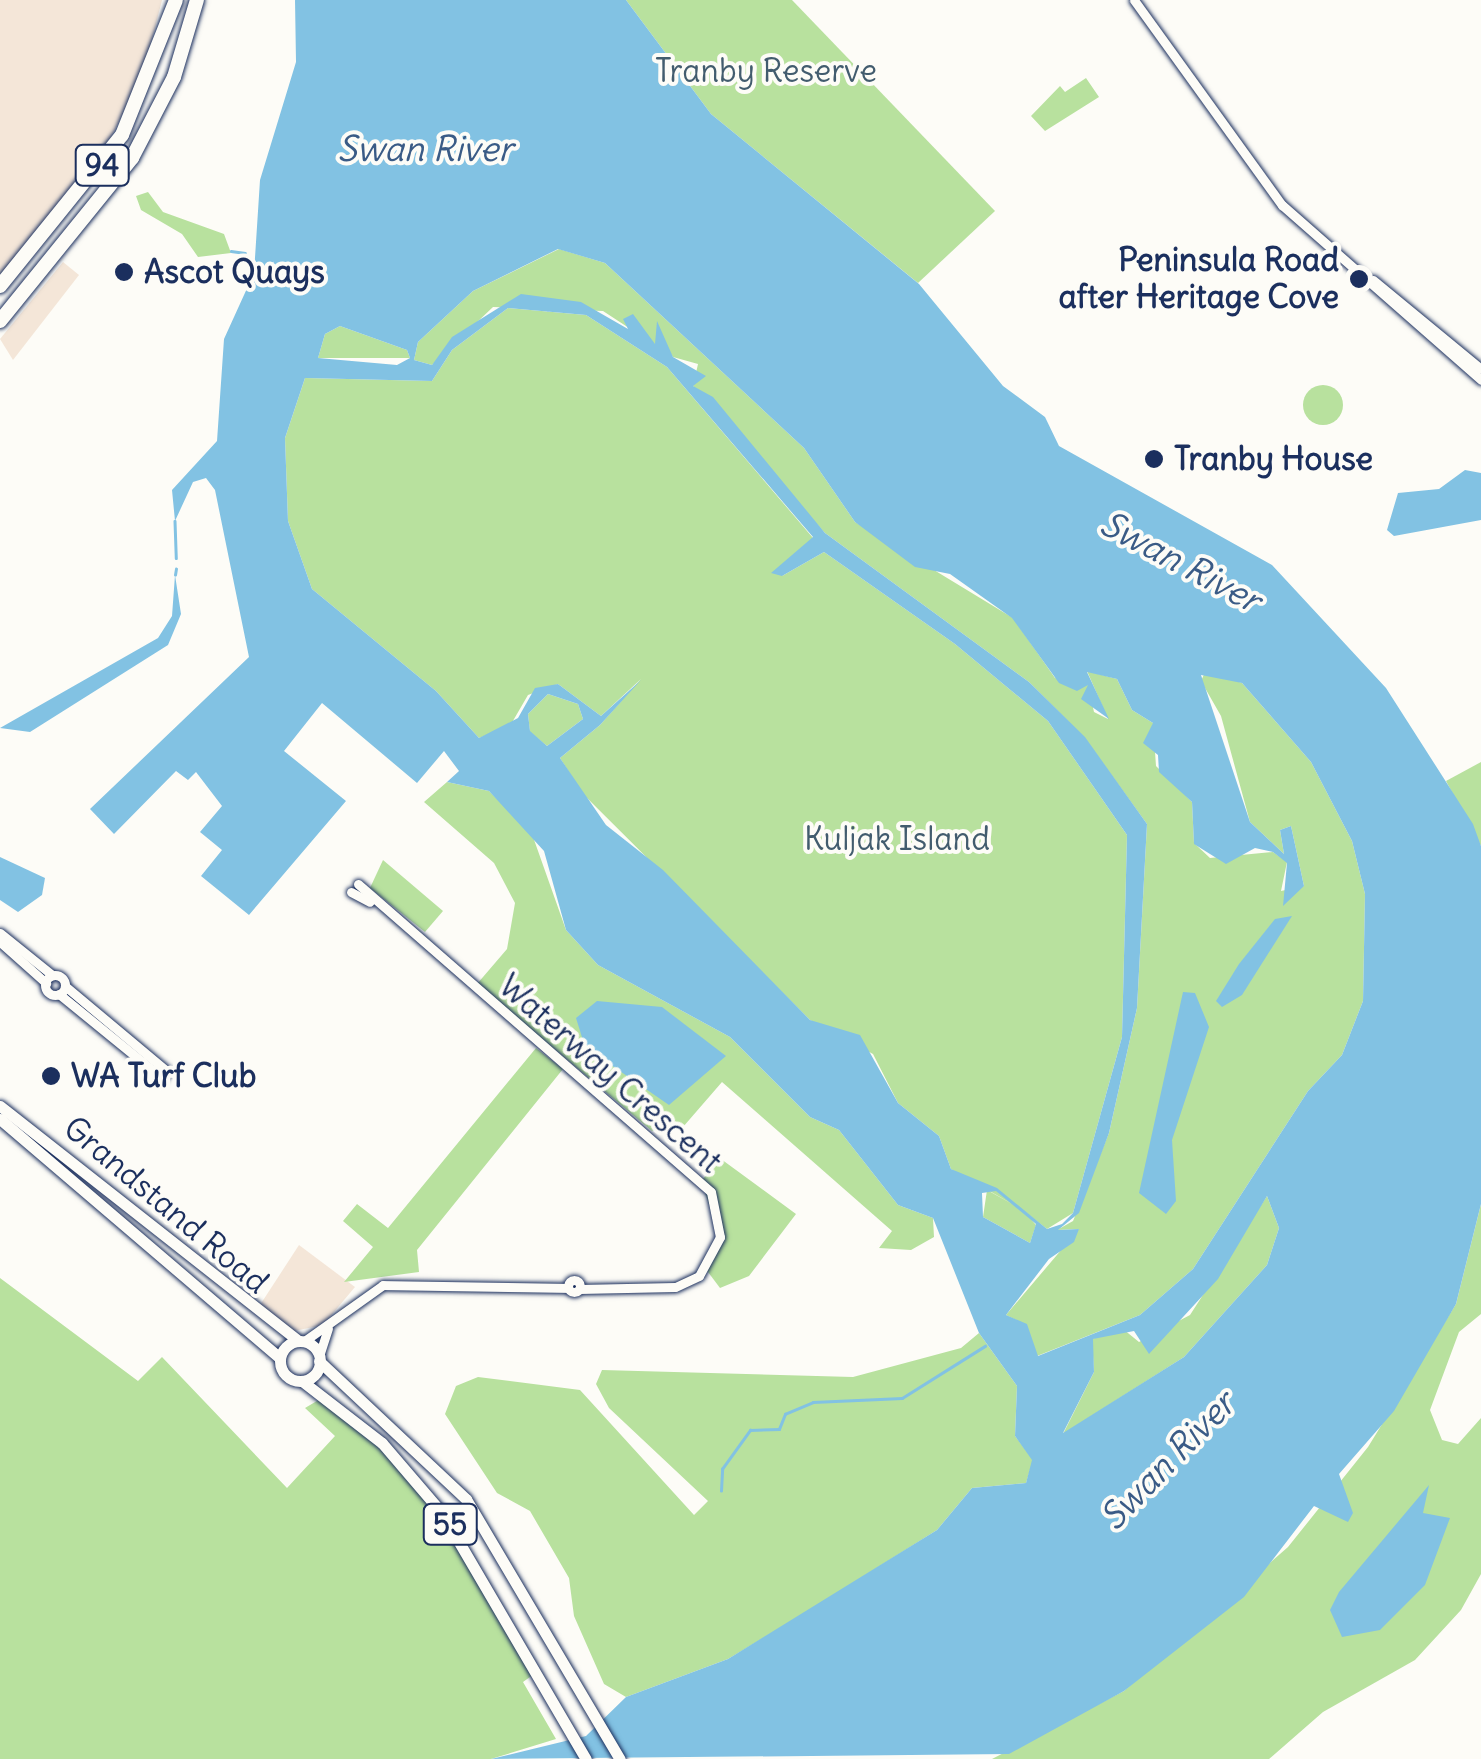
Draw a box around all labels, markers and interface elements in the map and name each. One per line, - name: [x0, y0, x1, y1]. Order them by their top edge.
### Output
- park label: Tranby Reserve: [655, 52, 877, 90]
- water label: Swan River: [337, 127, 513, 169]
- road number: 94: [74, 140, 130, 190]
- place label: Peninsula Road after Heritage Cove: [1059, 242, 1339, 317]
- place label: Ascot Quays: [144, 253, 325, 291]
- marker: Ascot Quays: [113, 261, 135, 283]
- marker: Peninsula Road after Heritage Cove: [1348, 268, 1370, 290]
- place label: Tranby House: [1174, 440, 1373, 478]
- marker: Tranby House: [1143, 448, 1165, 470]
- water label: Swan River: [1094, 501, 1268, 621]
- park label: Kuljak Island: [804, 820, 990, 858]
- street label: Waterway Crescent: [491, 967, 729, 1181]
- place label: WA Turf Club: [71, 1057, 256, 1095]
- marker: WA Turf Club: [40, 1065, 62, 1087]
- street label: Grandstand Road: [56, 1108, 276, 1302]
- water label: Swan River: [1091, 1382, 1243, 1538]
- road number: 55: [422, 1499, 478, 1549]

